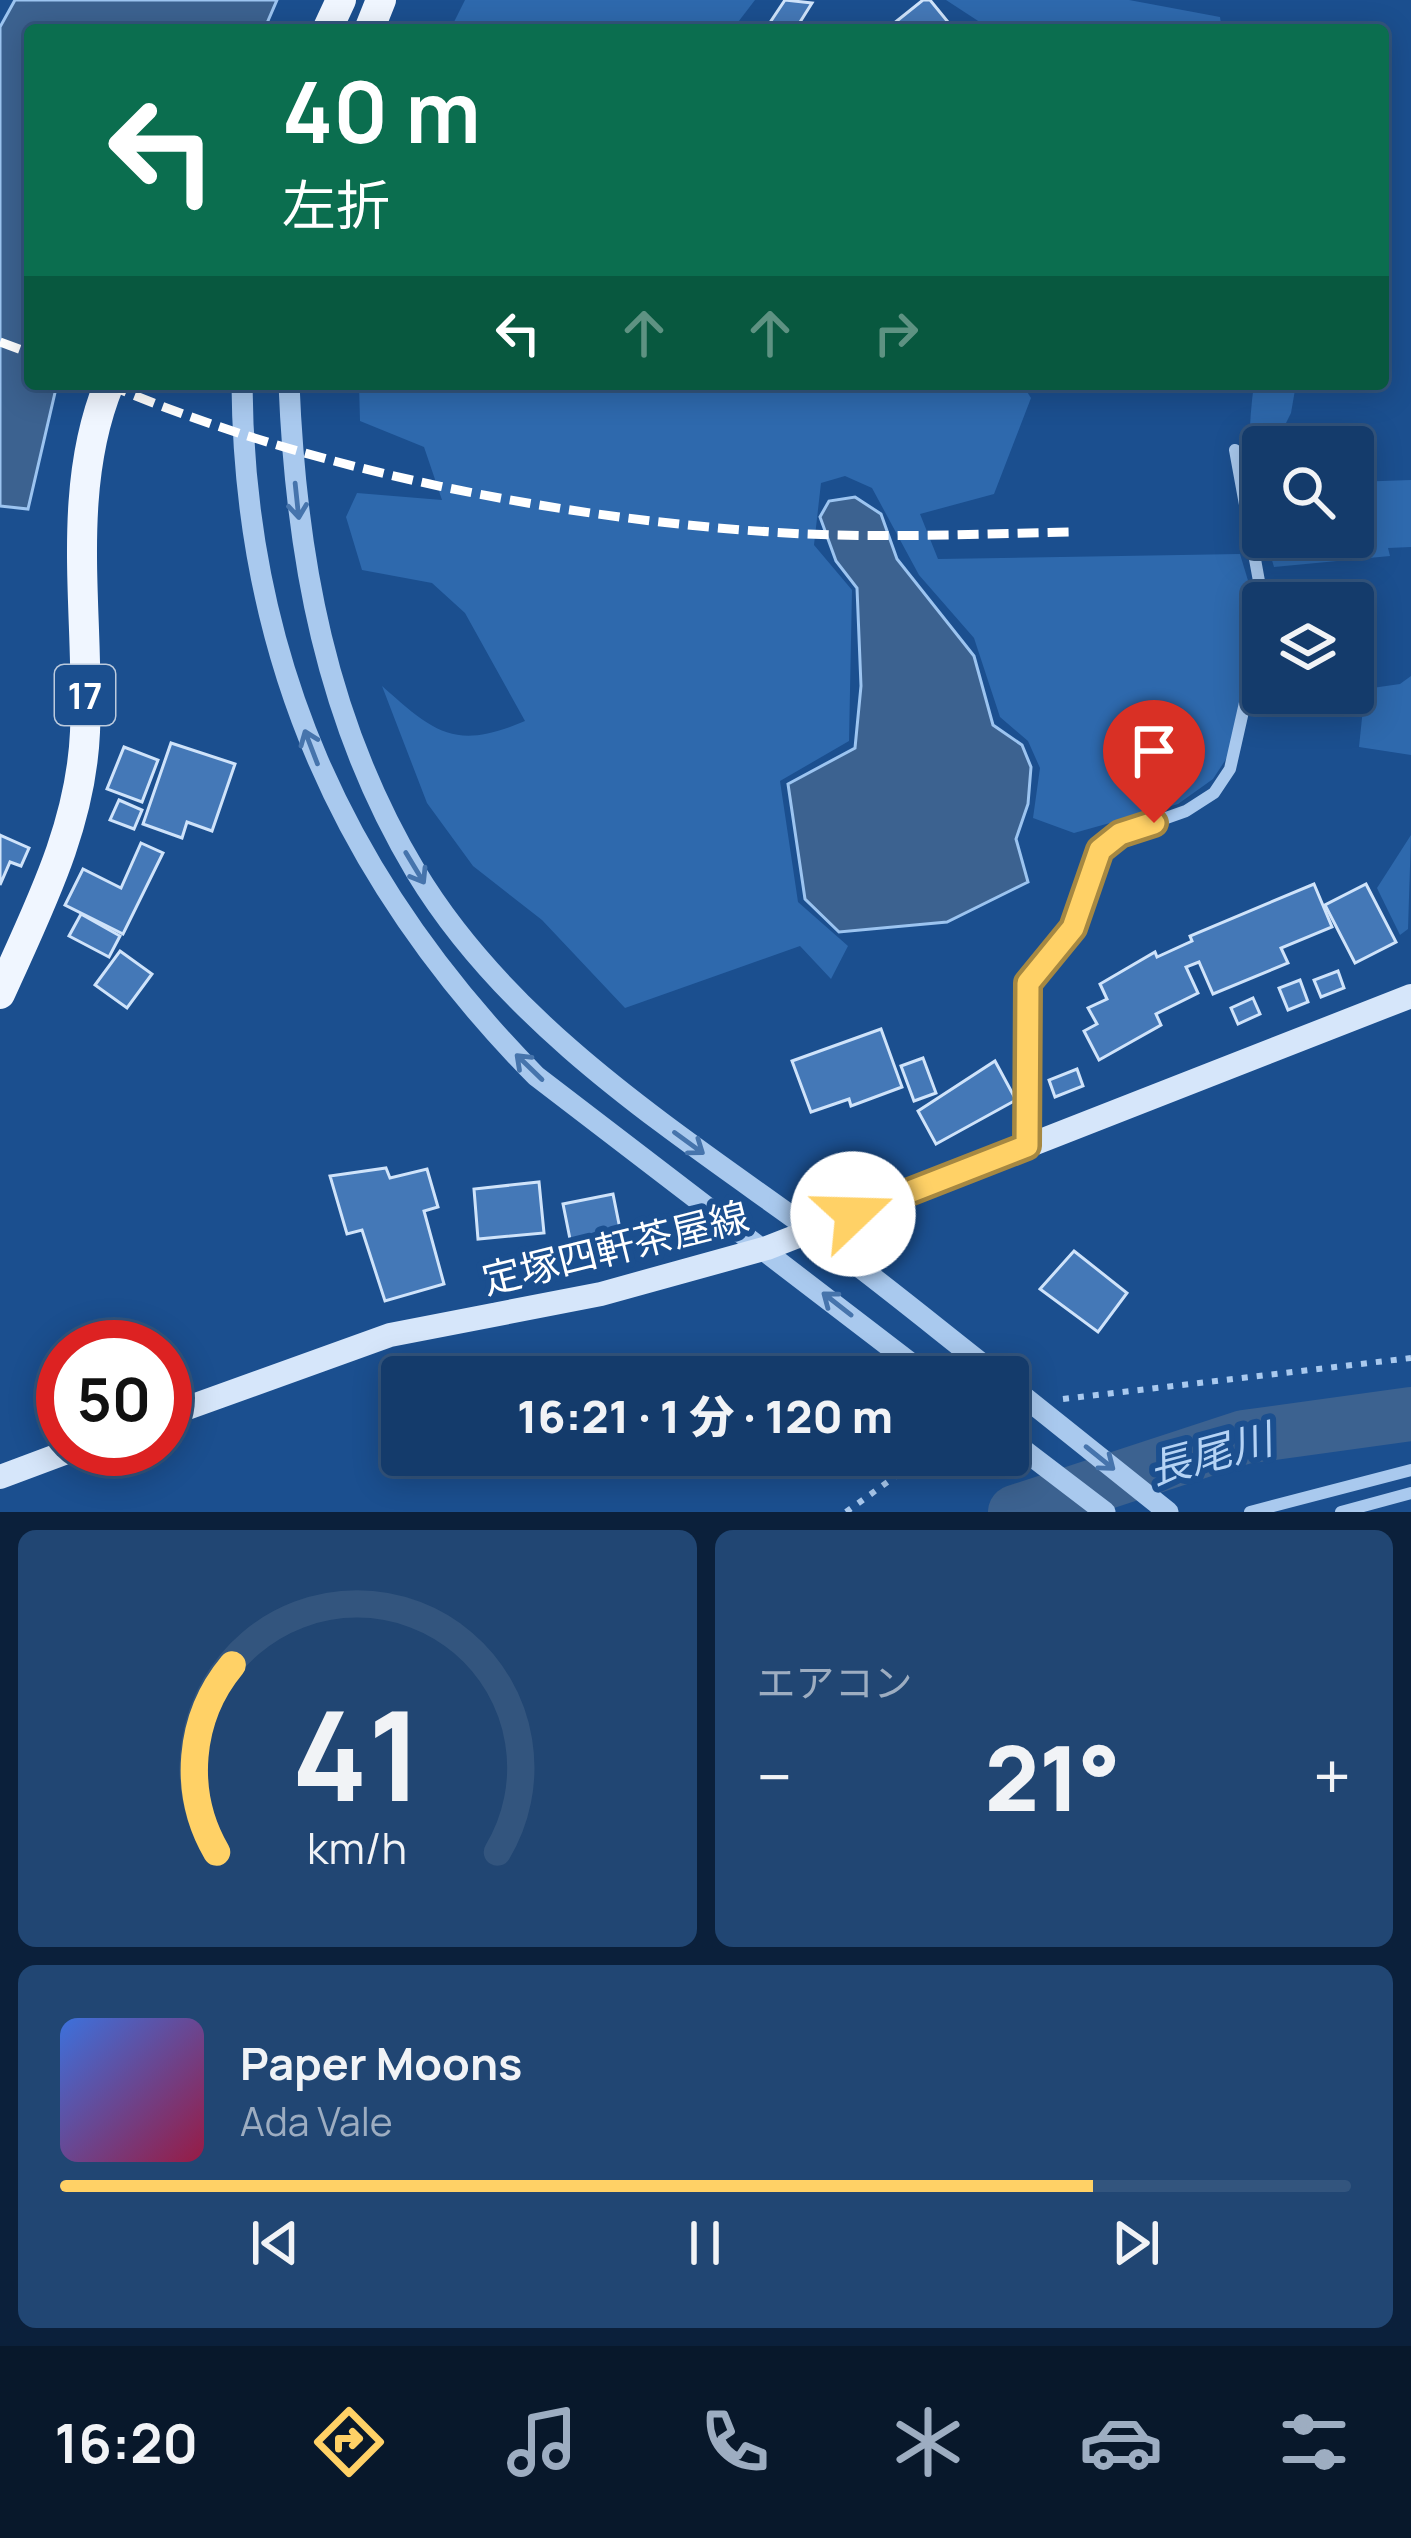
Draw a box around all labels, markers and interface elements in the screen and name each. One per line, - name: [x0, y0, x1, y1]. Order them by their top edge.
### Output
- text: 40 m: [282, 53, 481, 168]
- icon: left: [84, 72, 240, 228]
- text: 左折: [282, 167, 390, 241]
- icon: left: [485, 300, 551, 366]
- icon: ahead: [611, 300, 677, 366]
- icon: ahead: [737, 300, 803, 366]
- icon: right: [863, 300, 929, 366]
- map controls: [1242, 426, 1374, 714]
- button: search: [1242, 426, 1374, 558]
- one-way arrow: [286, 481, 308, 520]
- button: layers: [1242, 582, 1374, 714]
- road number: 17: [55, 665, 115, 725]
- pin: [1103, 700, 1205, 823]
- icon: arrive: [1121, 718, 1187, 784]
- one-way arrow: [299, 729, 321, 766]
- one-way arrow: [403, 851, 427, 885]
- one-way arrow: [514, 1053, 544, 1081]
- one-way arrow: [672, 1130, 705, 1155]
- position arrow: [790, 1151, 916, 1277]
- street label: 定塚四軒茶屋線: [476, 1188, 754, 1306]
- one-way arrow: [822, 1291, 854, 1318]
- speed limit sign: 50: [36, 1320, 192, 1476]
- text: 16:21 · 1 分 · 120 m: [517, 1385, 893, 1447]
- water label: 長尾川: [1142, 1408, 1282, 1497]
- one-way arrow: [1084, 1444, 1116, 1470]
- text: エアコン: [757, 1655, 913, 1709]
- text: 41: [292, 1668, 423, 1838]
- text: 21°: [985, 1715, 1120, 1838]
- text: −: [757, 1731, 792, 1821]
- text: +: [1313, 1731, 1351, 1821]
- text: km/h: [307, 1817, 407, 1876]
- text: Paper Moons: [240, 2032, 522, 2094]
- text: Ada Vale: [240, 2094, 393, 2148]
- icon: previous: [242, 2210, 308, 2276]
- icon: pause: [672, 2210, 738, 2276]
- icon: next: [1103, 2210, 1169, 2276]
- icon: directions: [307, 2400, 391, 2484]
- icon: music: [500, 2400, 584, 2484]
- icon: phone: [693, 2400, 777, 2484]
- icon: climate: [886, 2400, 970, 2484]
- icon: car: [1079, 2400, 1163, 2484]
- icon: filters: [1272, 2400, 1356, 2484]
- text: 16:20: [55, 2405, 198, 2479]

